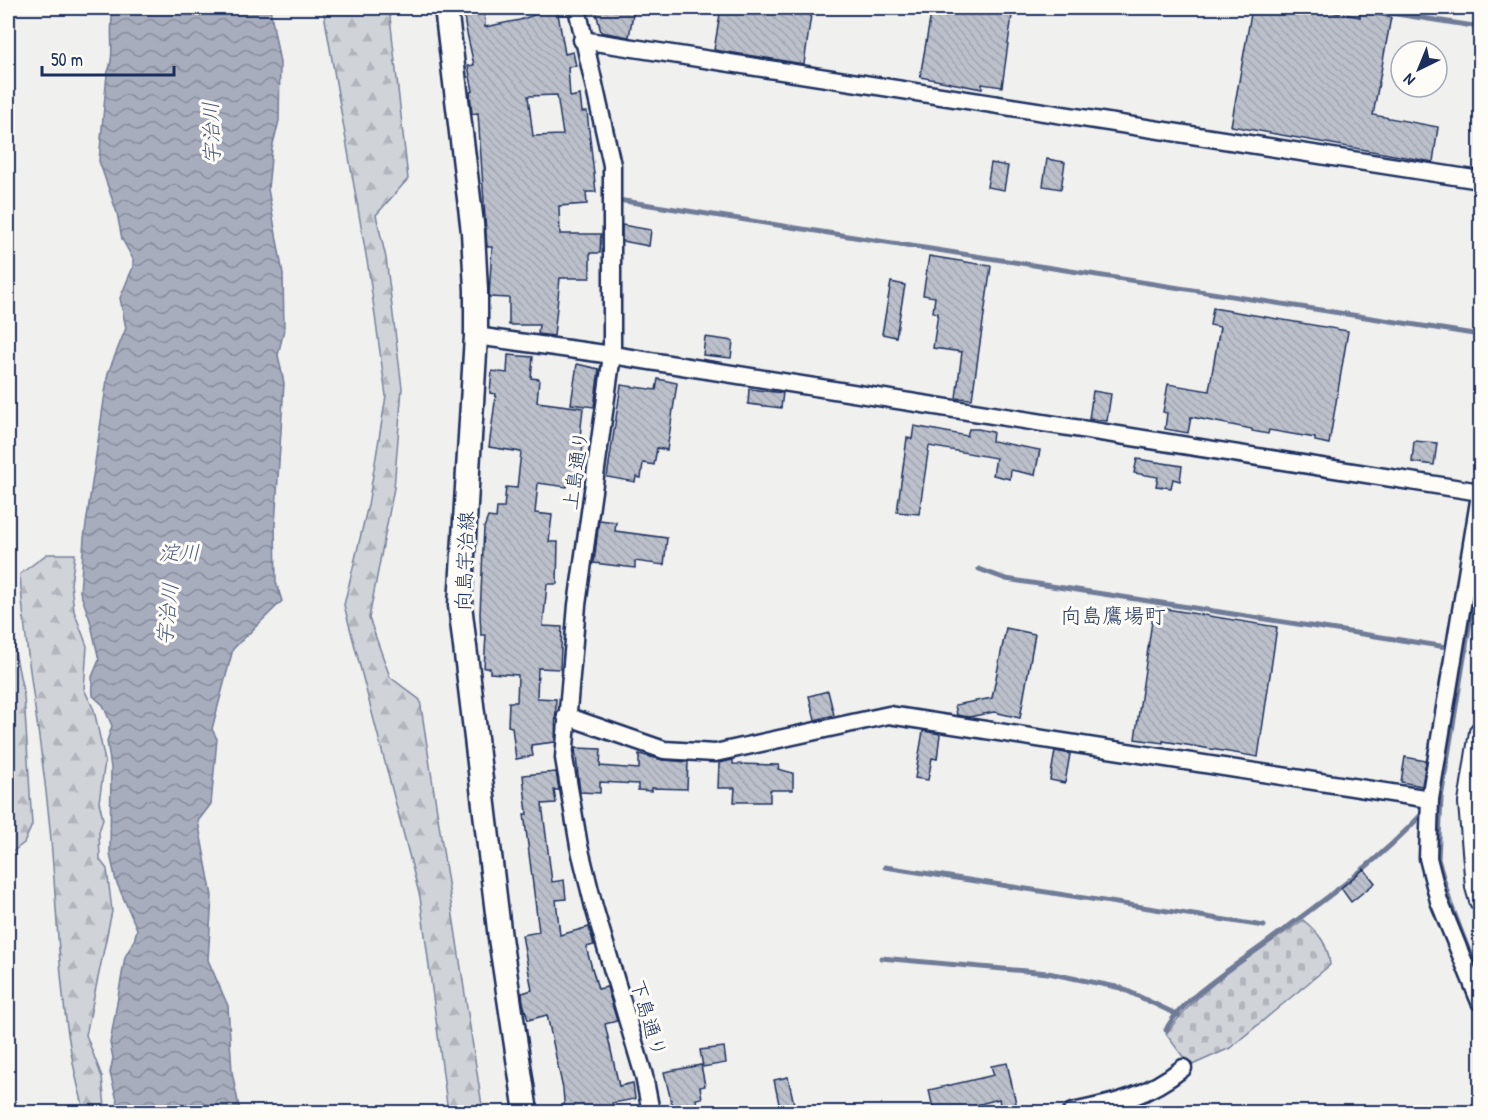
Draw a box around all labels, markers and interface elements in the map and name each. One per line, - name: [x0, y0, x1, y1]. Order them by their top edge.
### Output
- scale bar: [42, 39, 174, 77]
- north arrow: [1389, 39, 1449, 99]
- text: 50 m: [51, 47, 83, 72]
- text: N: [1398, 69, 1419, 91]
- water label: 宇治川: [195, 101, 227, 165]
- street label: 上島通り: [556, 429, 594, 511]
- street label: 向島宇治線: [449, 511, 479, 611]
- water label: 淀川: [158, 538, 200, 567]
- water label: 宇治川: [149, 581, 185, 647]
- district label: 向島鷹場町: [1061, 601, 1166, 630]
- street label: 下島通り: [624, 976, 674, 1060]

